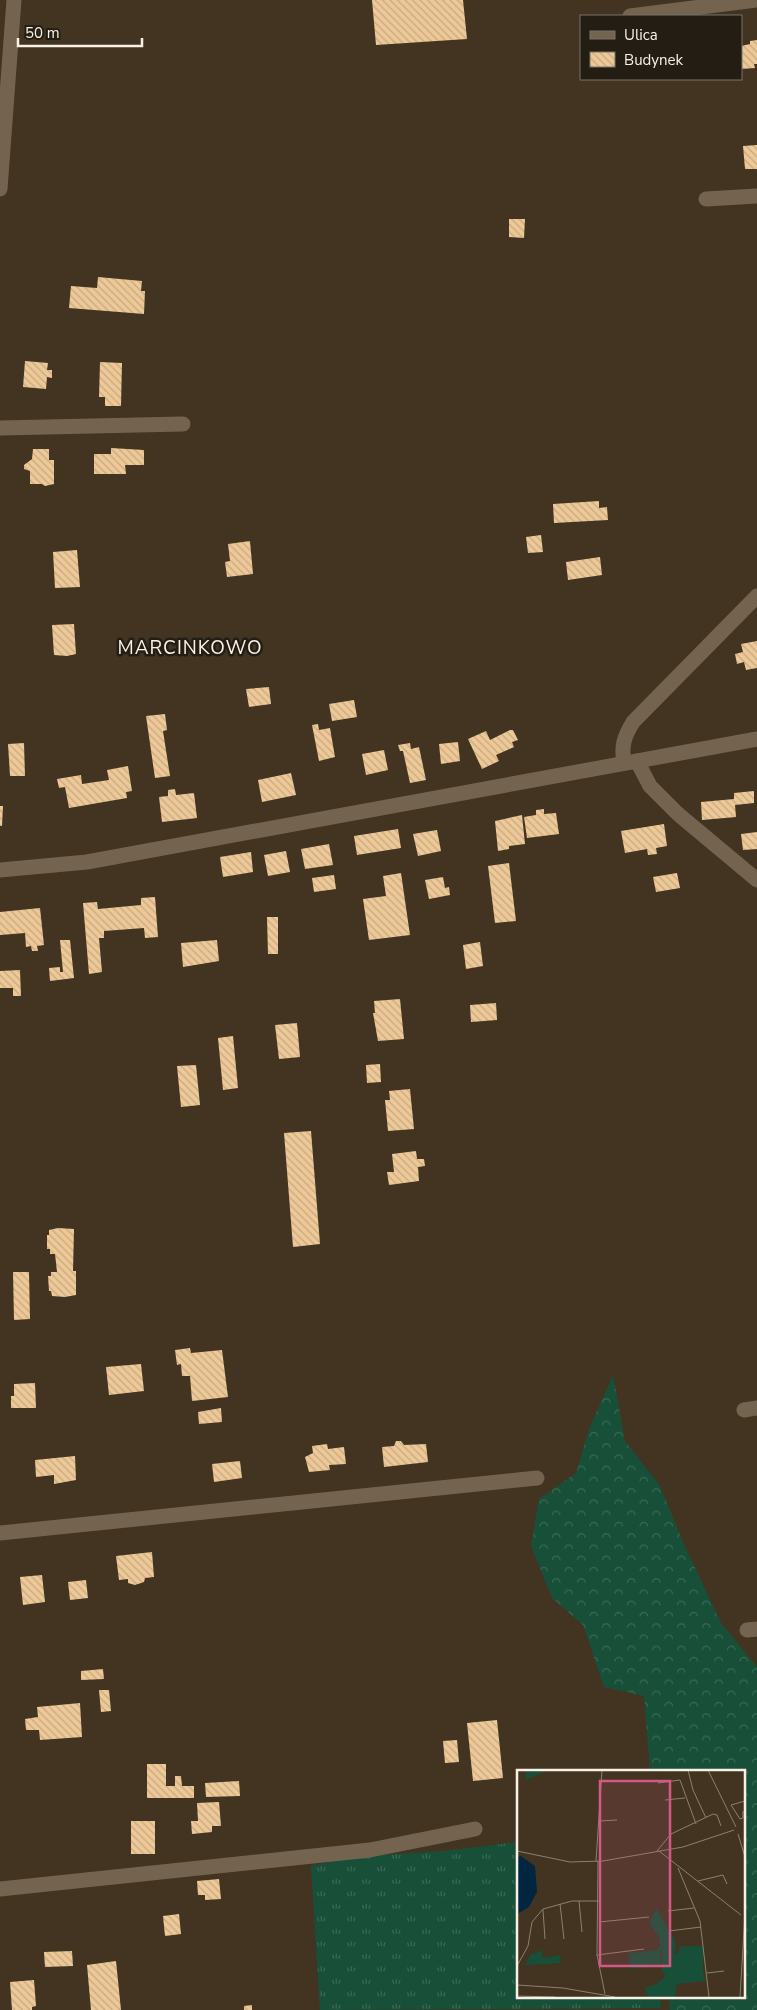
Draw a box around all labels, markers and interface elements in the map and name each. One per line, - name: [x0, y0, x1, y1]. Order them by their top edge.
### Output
- scale bar: [18, 15, 141, 47]
- legend: [580, 15, 742, 80]
- text: 50 m: [25, 23, 60, 43]
- text: Ulica: [624, 25, 658, 45]
- text: Budynek: [624, 50, 684, 70]
- district label: MARCINKOWO: [117, 635, 263, 661]
- inset map: [517, 1770, 744, 1998]

